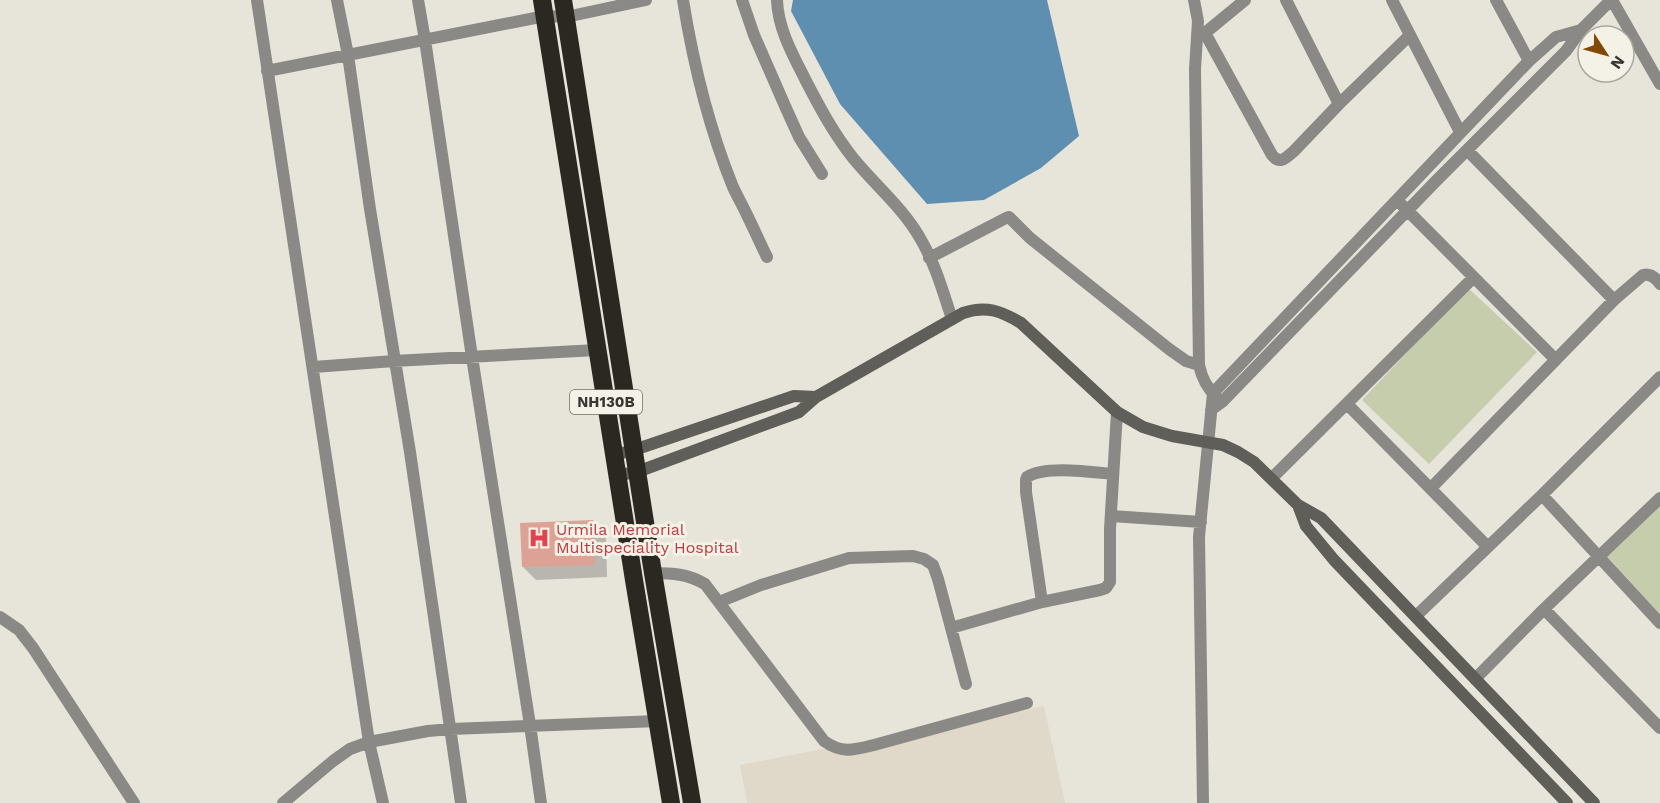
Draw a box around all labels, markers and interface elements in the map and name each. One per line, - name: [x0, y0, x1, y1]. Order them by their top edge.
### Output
- north arrow: [1576, 24, 1636, 84]
- text: N: [1607, 52, 1629, 73]
- road number: NH130B: [570, 390, 642, 414]
- place label: Urmila Memorial Multispeciality Hospital: [556, 520, 739, 557]
- hospital icon: Urmila Memorial Multispeciality Hospital: [527, 526, 551, 550]

